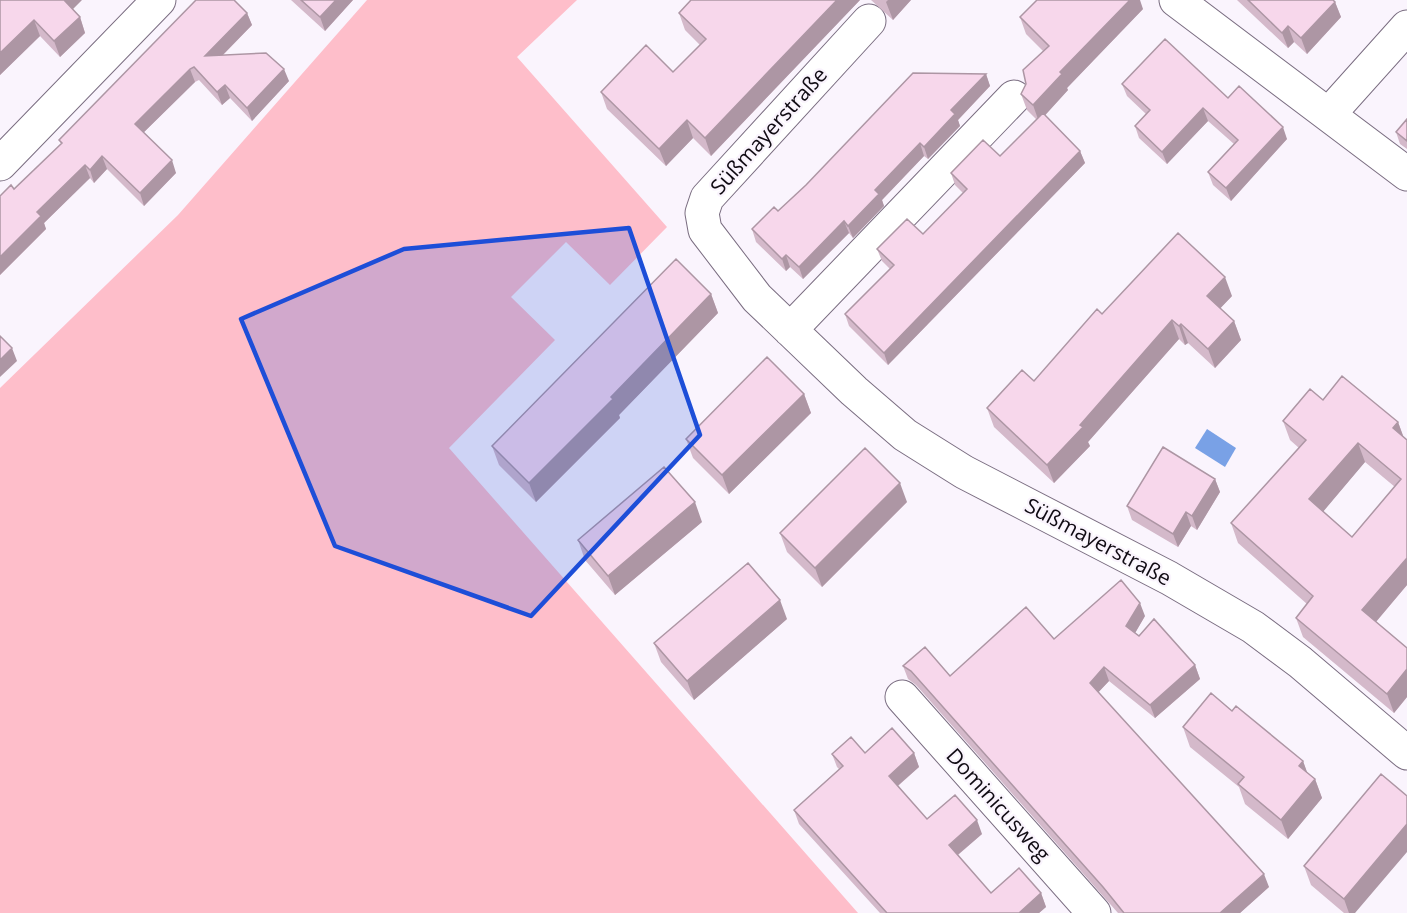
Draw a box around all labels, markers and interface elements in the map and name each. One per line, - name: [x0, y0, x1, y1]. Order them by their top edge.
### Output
- street label: Süßmayerstraße: [704, 61, 833, 200]
- street label: Süßmayerstraße: [1020, 491, 1177, 592]
- street label: Dominicusweg: [940, 742, 1057, 867]

